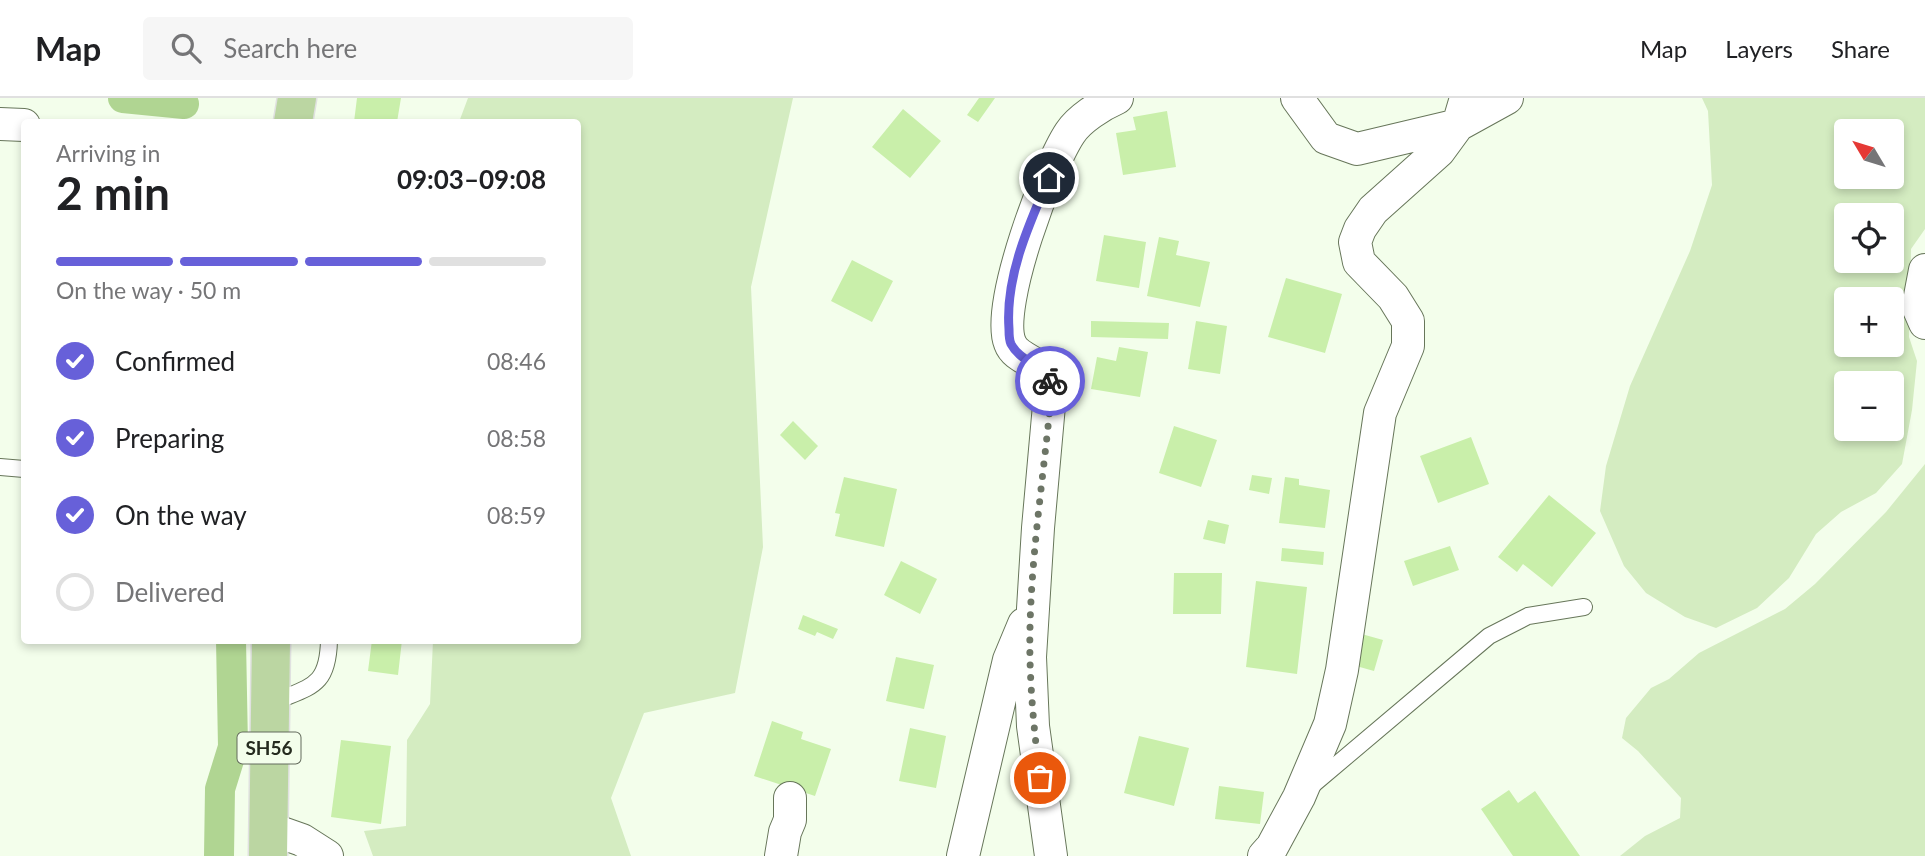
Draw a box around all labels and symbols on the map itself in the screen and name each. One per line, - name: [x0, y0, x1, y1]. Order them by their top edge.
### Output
- north arrow: [1834, 119, 1904, 189]
- pin: [1019, 148, 1079, 208]
- courier: [1015, 346, 1085, 416]
- road number: SH56: [238, 733, 300, 764]
- pin: [1010, 748, 1070, 808]

